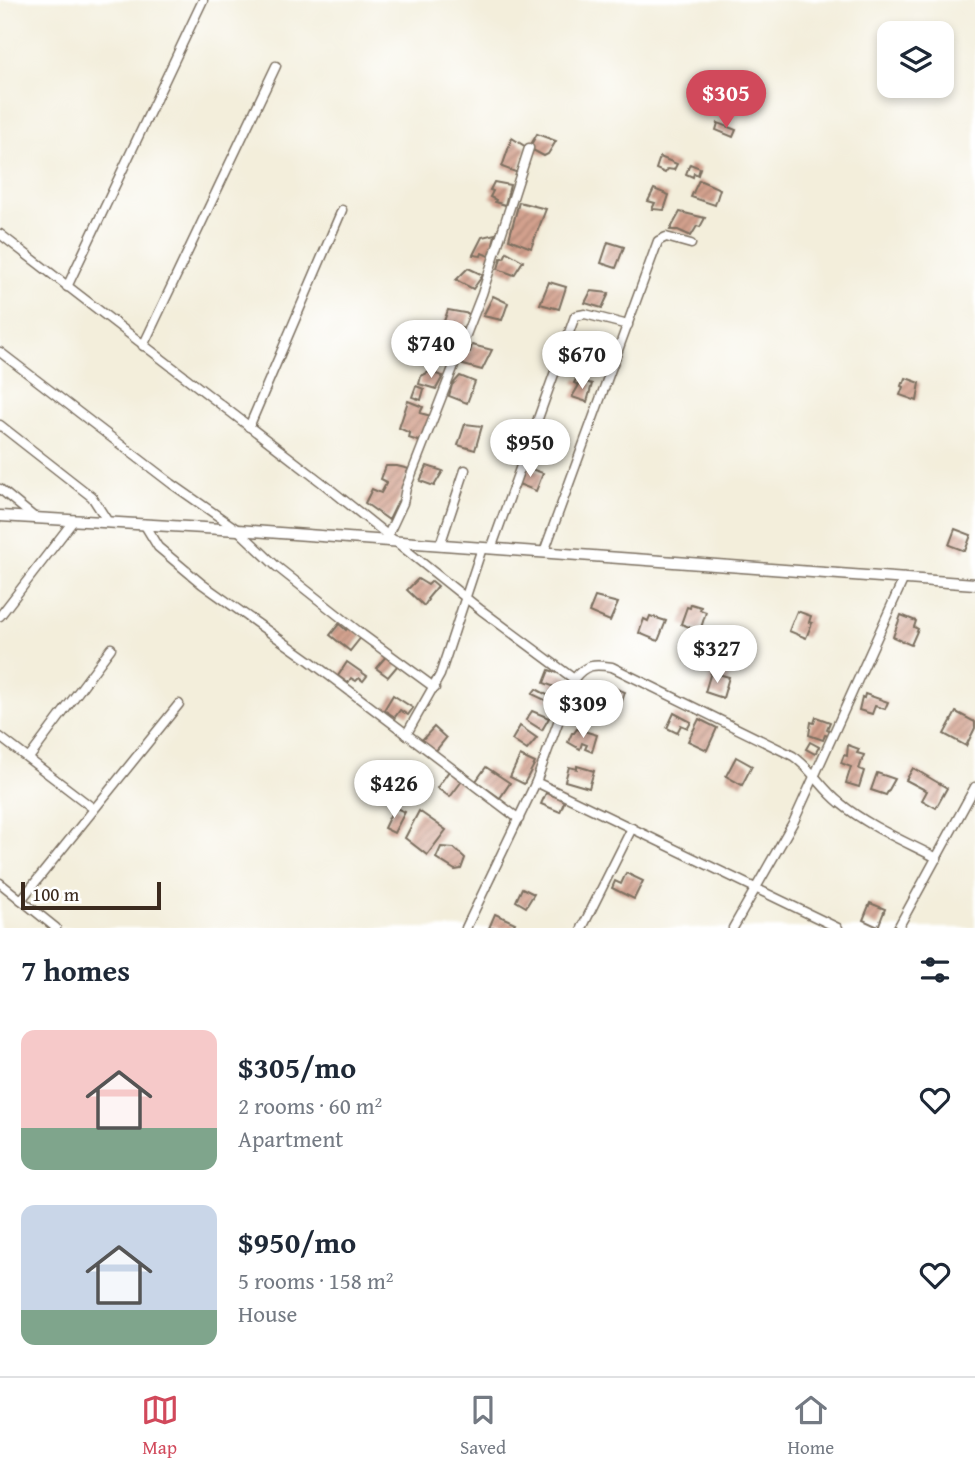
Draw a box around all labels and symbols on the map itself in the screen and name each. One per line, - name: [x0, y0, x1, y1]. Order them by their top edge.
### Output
- pin: $305: [685, 71, 767, 130]
- pin: $740: [390, 320, 472, 380]
- pin: $670: [541, 332, 623, 391]
- pin: $950: [489, 420, 571, 479]
- pin: $327: [676, 626, 758, 685]
- pin: $309: [542, 680, 624, 740]
- pin: $426: [353, 760, 435, 820]
- scale bar: [21, 879, 161, 911]

